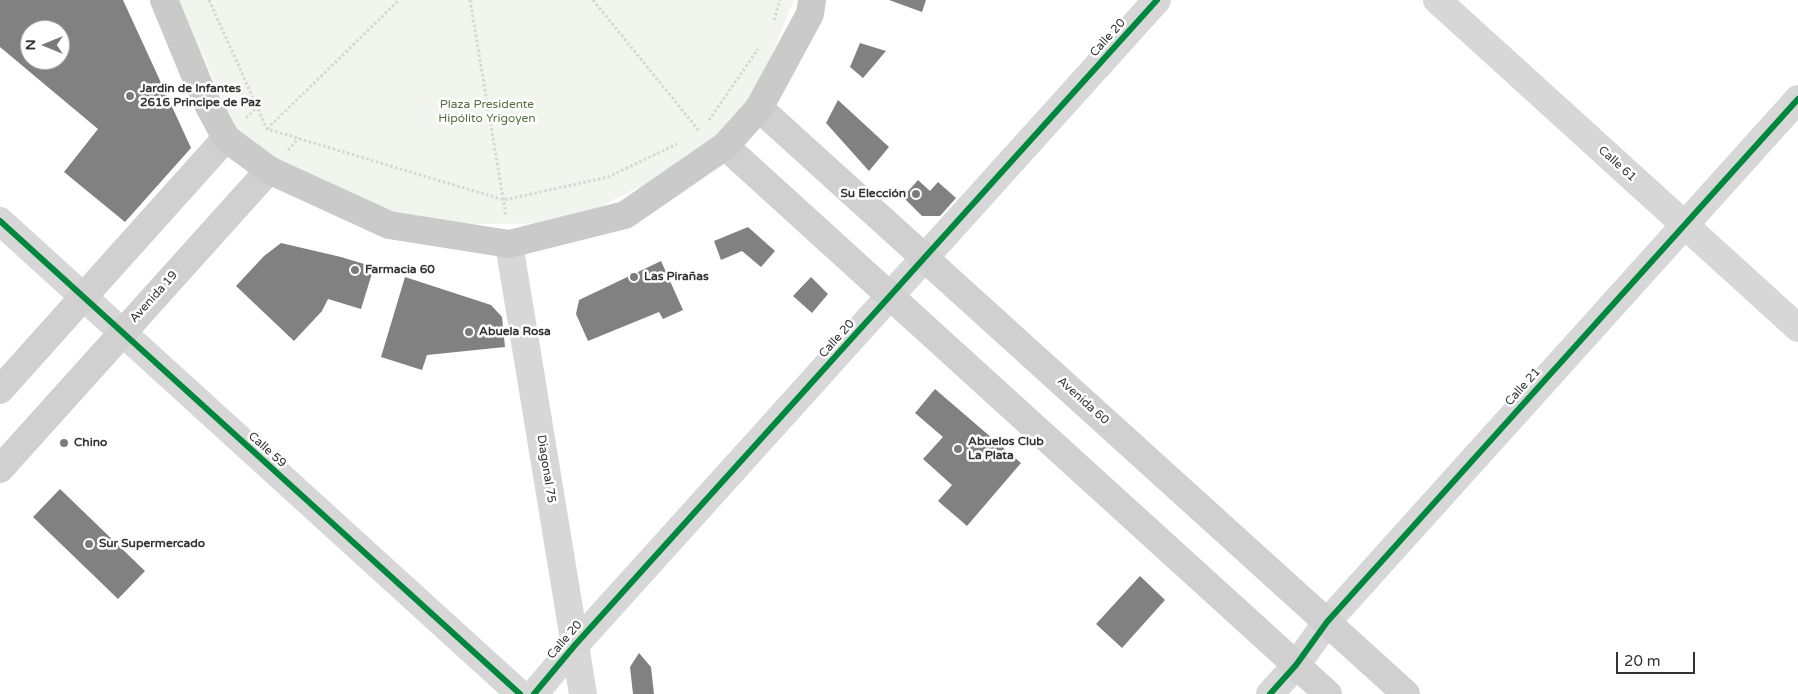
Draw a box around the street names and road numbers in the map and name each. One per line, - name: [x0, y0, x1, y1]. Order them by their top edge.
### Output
- street label: Calle 20: [1087, 16, 1129, 60]
- street label: Calle 61: [1595, 143, 1639, 185]
- street label: Avenida 19: [127, 268, 181, 326]
- street label: Calle 20: [816, 317, 858, 361]
- street label: Calle 21: [1502, 365, 1544, 409]
- street label: Avenida 60: [1054, 374, 1112, 428]
- street label: Calle 59: [245, 429, 289, 471]
- street label: Diagonal 75: [534, 434, 558, 504]
- street label: Calle 20: [544, 618, 586, 662]

